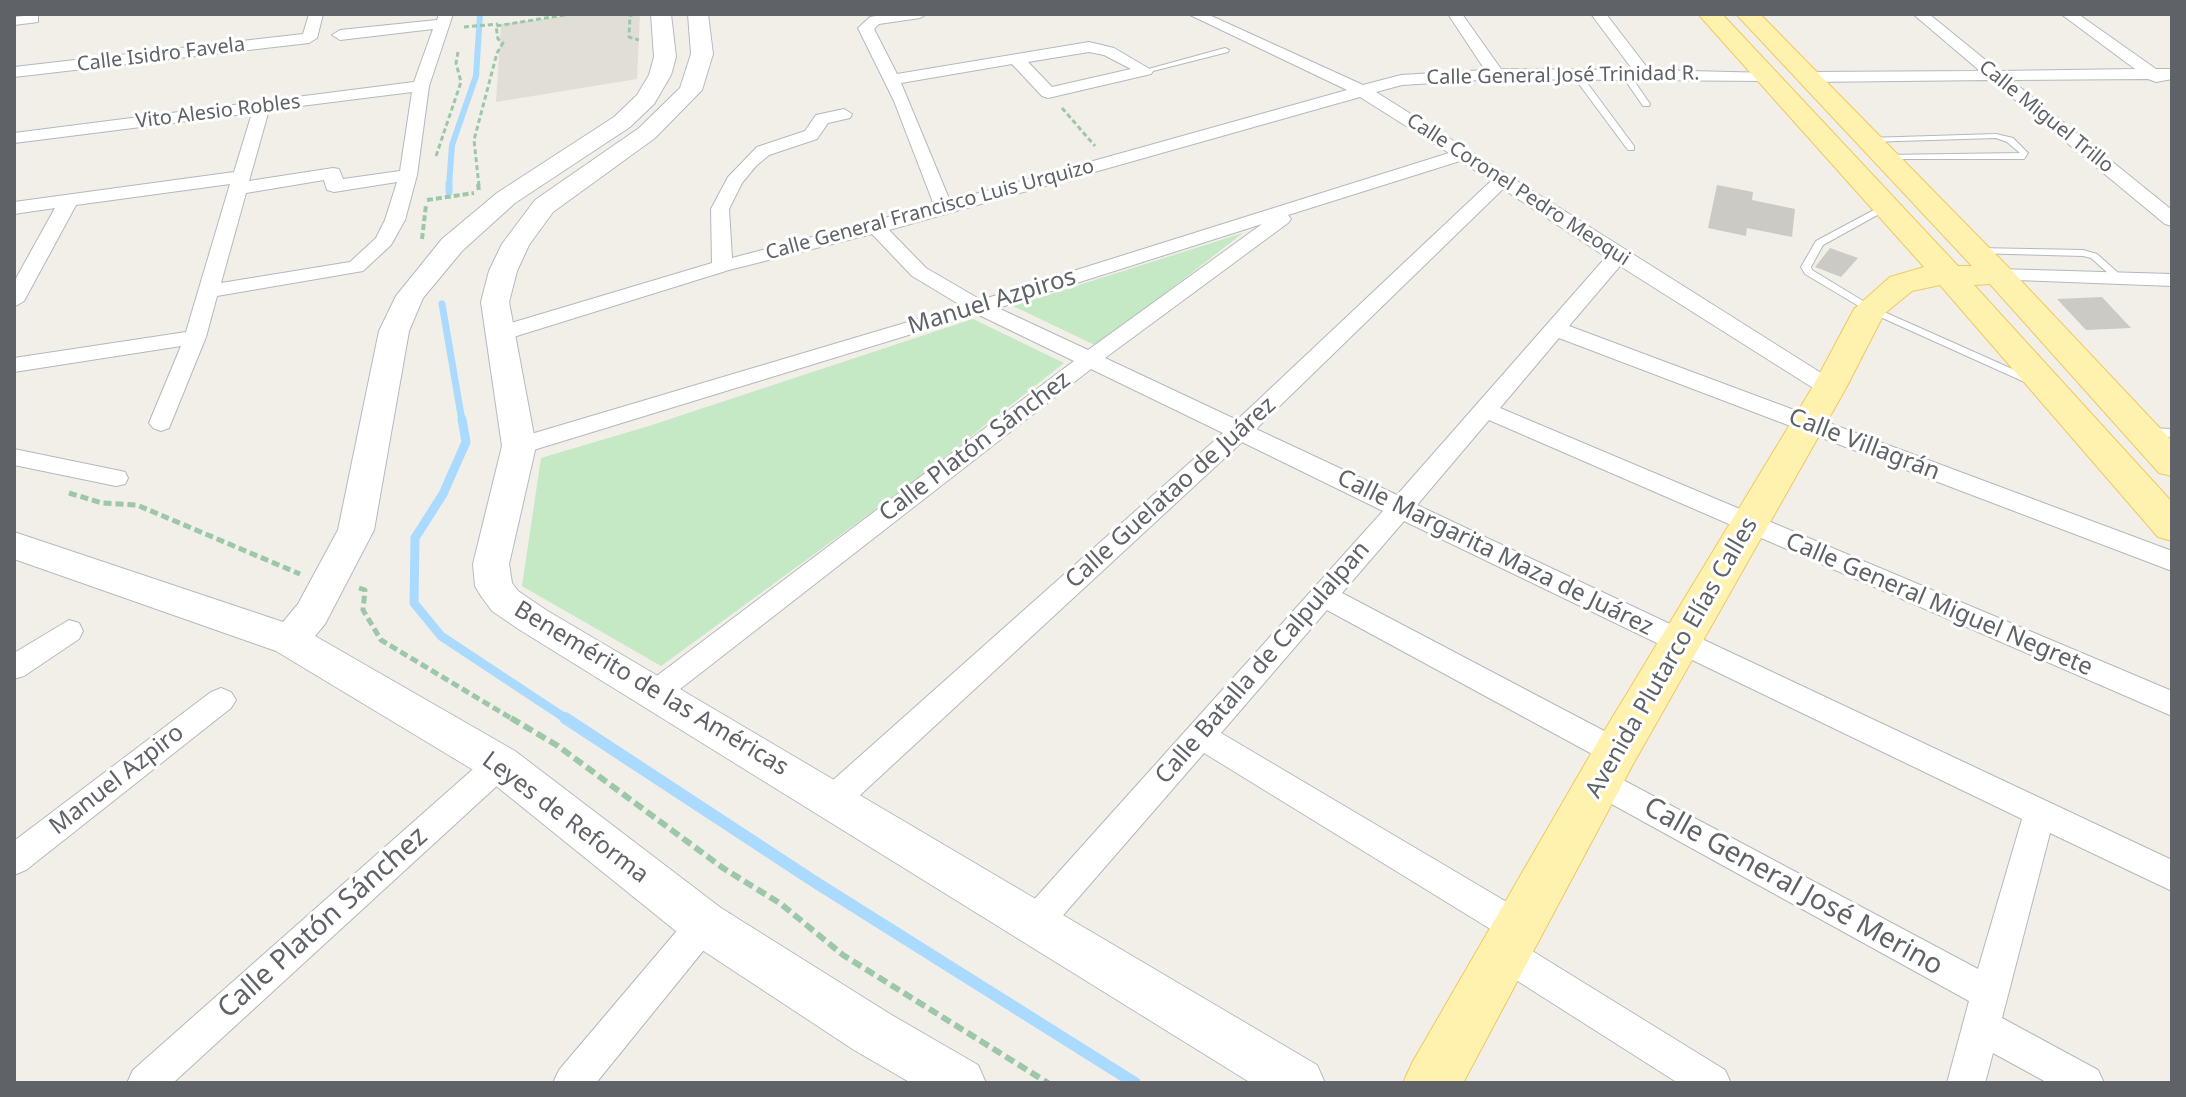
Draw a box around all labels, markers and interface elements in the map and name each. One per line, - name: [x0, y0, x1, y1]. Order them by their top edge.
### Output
- street label: Calle Isidro Favela: [76, 33, 246, 77]
- street label: Calle Miguel Trillo: [1974, 55, 2118, 179]
- street label: Calle General José Trinidad R.: [1426, 62, 1700, 90]
- street label: Vito Alesio Robles: [134, 90, 302, 134]
- street label: Calle Coronel Pedro Meoqui: [1402, 109, 1634, 271]
- street label: Calle General Francisco Luis Urquizo: [763, 155, 1097, 265]
- street label: Manuel Azpiros: [905, 263, 1079, 341]
- street label: Calle Platón Sánchez: [874, 366, 1076, 528]
- street label: Calle Guelatao de Juárez: [1060, 391, 1282, 595]
- street label: Calle Villagrán: [1784, 403, 1944, 487]
- street label: Calle Margarita Maza de Juárez: [1332, 464, 1658, 642]
- street label: Avenida Plutarco Elías Calles: [1580, 513, 1764, 803]
- street label: Calle General Miguel Negrete: [1781, 527, 2097, 683]
- street label: Calle Batalla de Calpulalpan: [1150, 536, 1376, 790]
- street label: Benemérito de las Américas: [509, 596, 793, 782]
- street label: Manuel Azpiro: [44, 719, 190, 841]
- street label: Leyes de Reforma: [476, 746, 654, 890]
- street label: Calle General José Merino: [1638, 791, 1948, 983]
- street label: Calle Platón Sánchez: [211, 820, 435, 1026]

